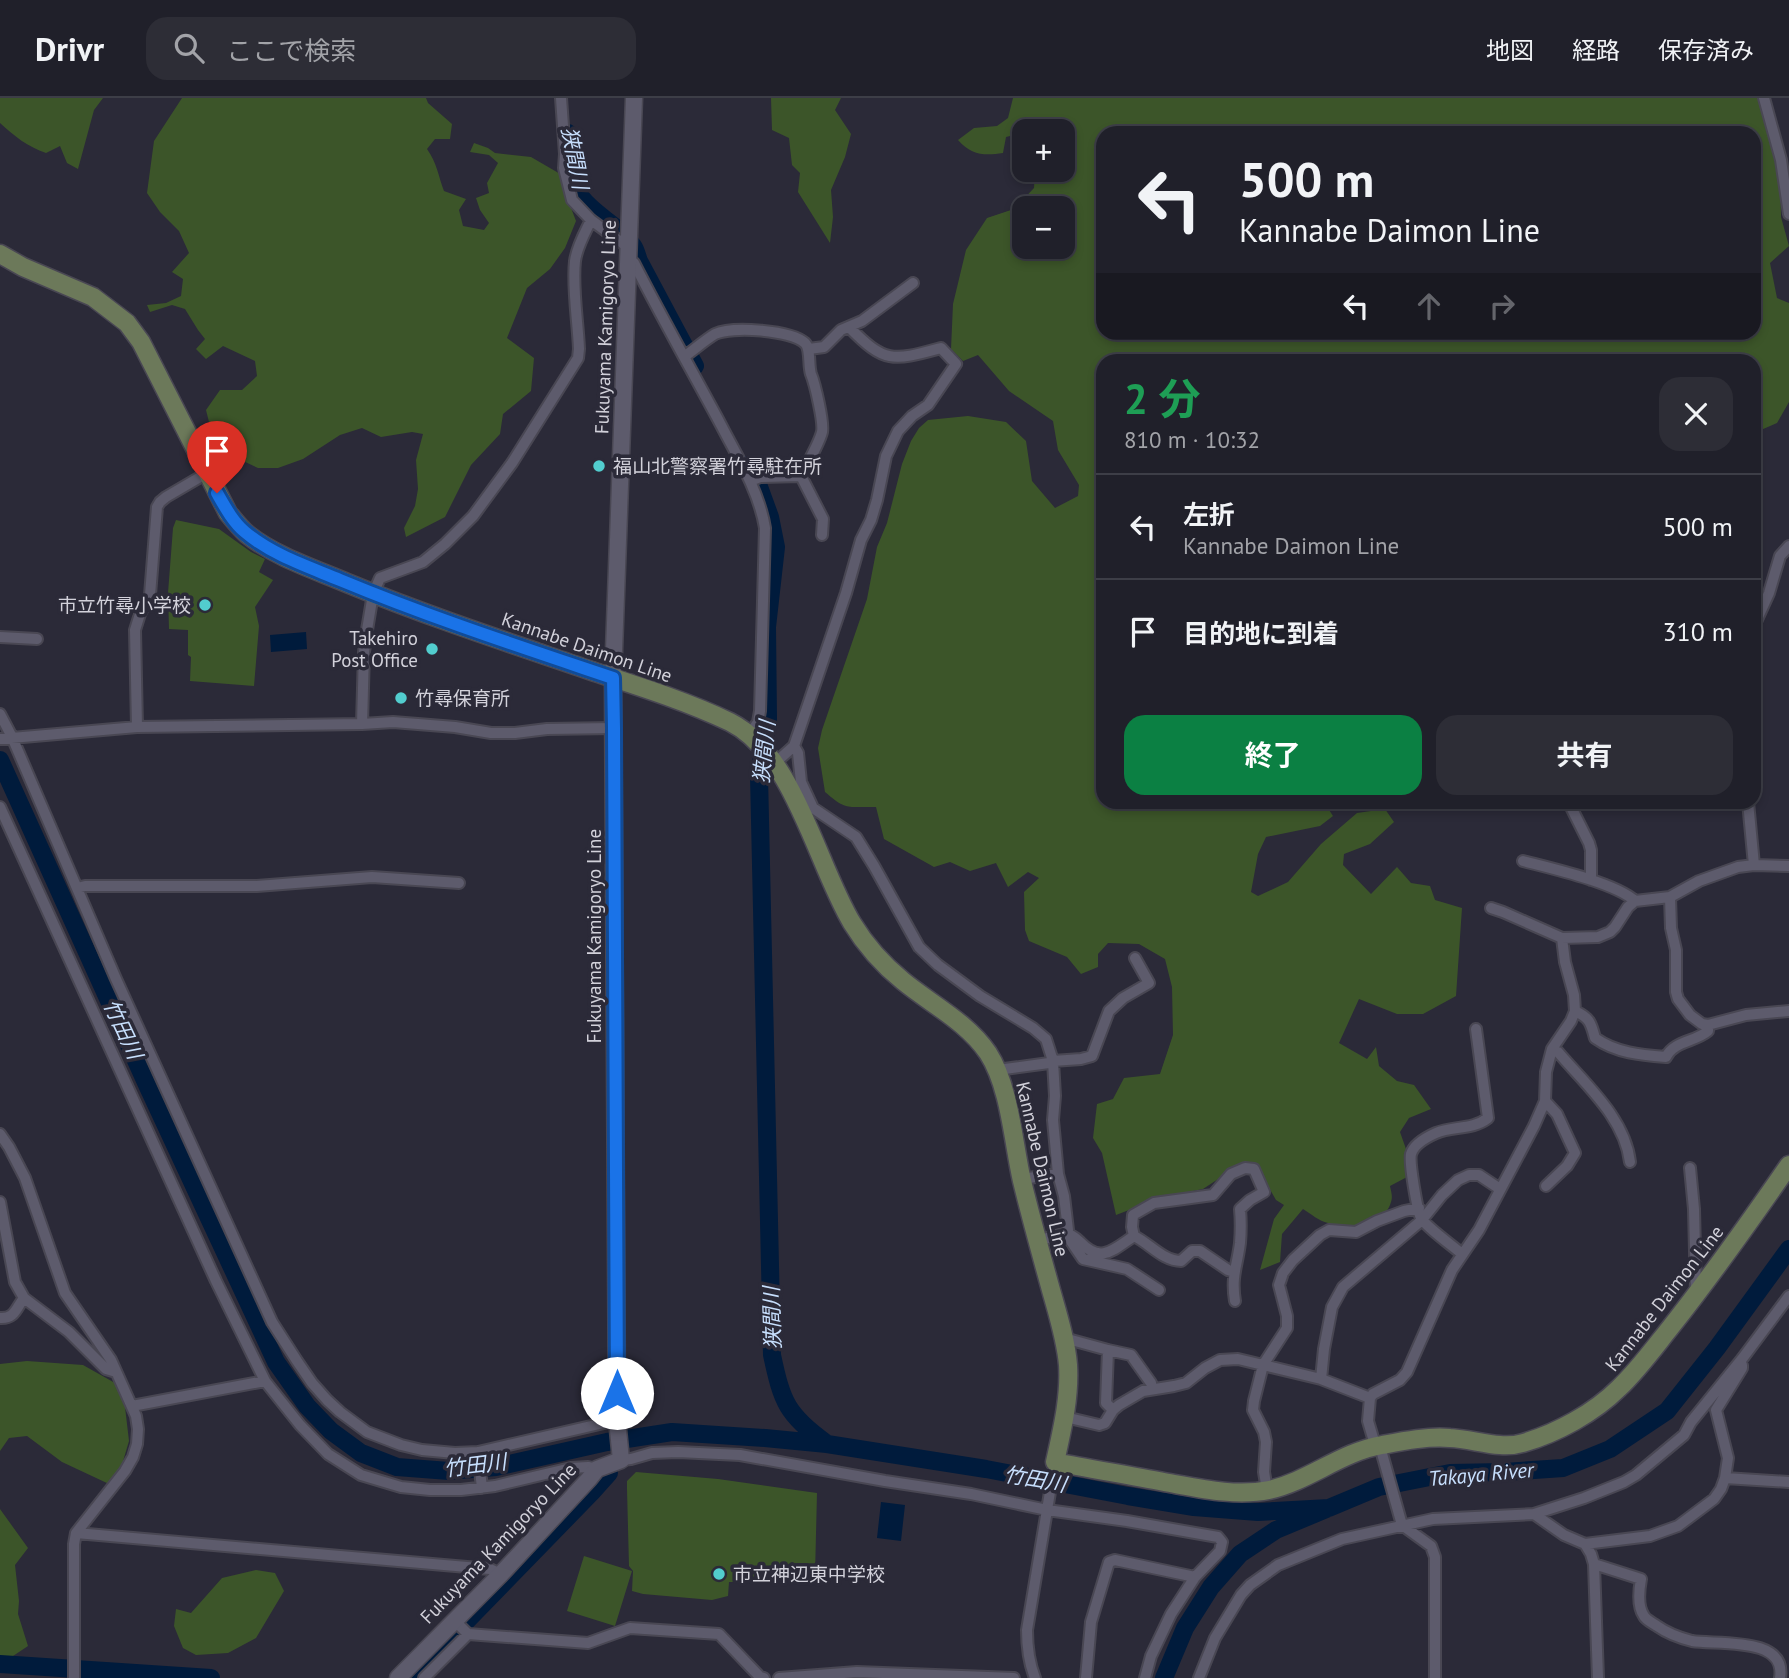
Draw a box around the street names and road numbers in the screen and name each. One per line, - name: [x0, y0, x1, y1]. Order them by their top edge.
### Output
- street label: Fukuyama Kamigoryo Line: [589, 219, 621, 435]
- street label: Kannabe Daimon Line: [499, 607, 675, 687]
- street label: Fukuyama Kamigoryo Line: [582, 829, 606, 1043]
- street label: Kannabe Daimon Line: [1011, 1079, 1075, 1259]
- street label: Kannabe Daimon Line: [1600, 1220, 1728, 1376]
- street label: Fukuyama Kamigoryo Line: [415, 1458, 581, 1628]

